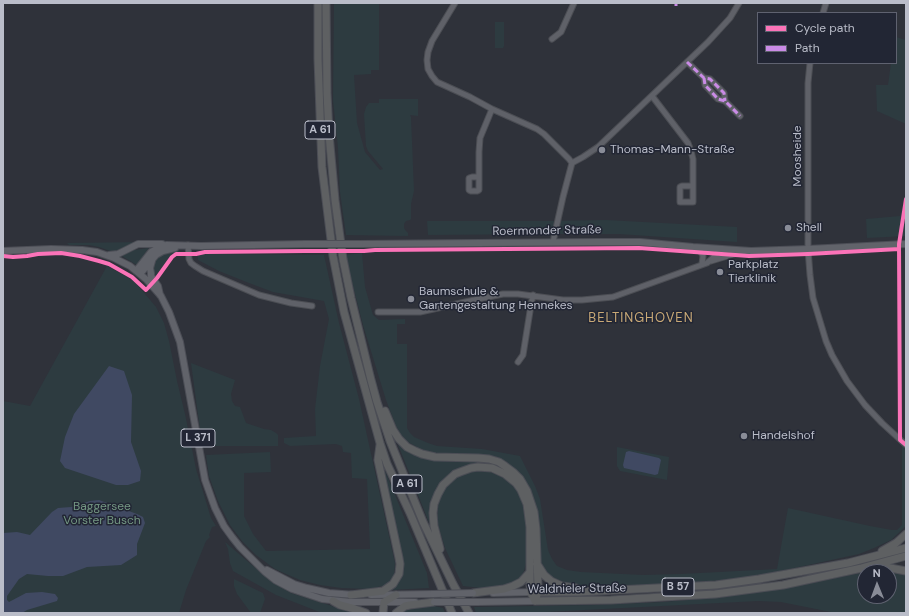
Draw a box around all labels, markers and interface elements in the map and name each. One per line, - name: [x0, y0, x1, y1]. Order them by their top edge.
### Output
- legend: [757, 12, 897, 64]
- text: Cycle path: [795, 20, 855, 36]
- text: Path: [795, 40, 820, 56]
- road number: A 61: [305, 121, 335, 139]
- street label: Moosheide: [791, 125, 805, 187]
- place label: Thomas-Mann-Straße: [610, 143, 735, 157]
- marker: Thomas-Mann-Straße: [597, 145, 607, 155]
- place label: Shell: [796, 221, 822, 235]
- street label: Roermonder Straße: [492, 223, 602, 239]
- marker: Shell: [783, 223, 793, 233]
- place label: Parkplatz Tierklinik: [728, 258, 778, 286]
- marker: Parkplatz Tierklinik: [715, 267, 725, 277]
- place label: Baumschule & Gartengestaltung Hennekes: [419, 285, 573, 313]
- marker: Baumschule & Gartengestaltung Hennekes: [406, 294, 416, 304]
- district label: BELTINGHOVEN: [588, 311, 694, 327]
- road number: L 371: [181, 429, 215, 447]
- place label: Handelshof: [752, 429, 815, 443]
- marker: Handelshof: [739, 431, 749, 441]
- road number: A 61: [392, 475, 422, 493]
- park label: Baggersee Vorster Busch: [63, 500, 141, 528]
- north arrow: [857, 564, 897, 604]
- text: N: [873, 566, 881, 580]
- road number: B 57: [662, 578, 694, 596]
- street label: Waldnieler Straße: [528, 581, 626, 597]

